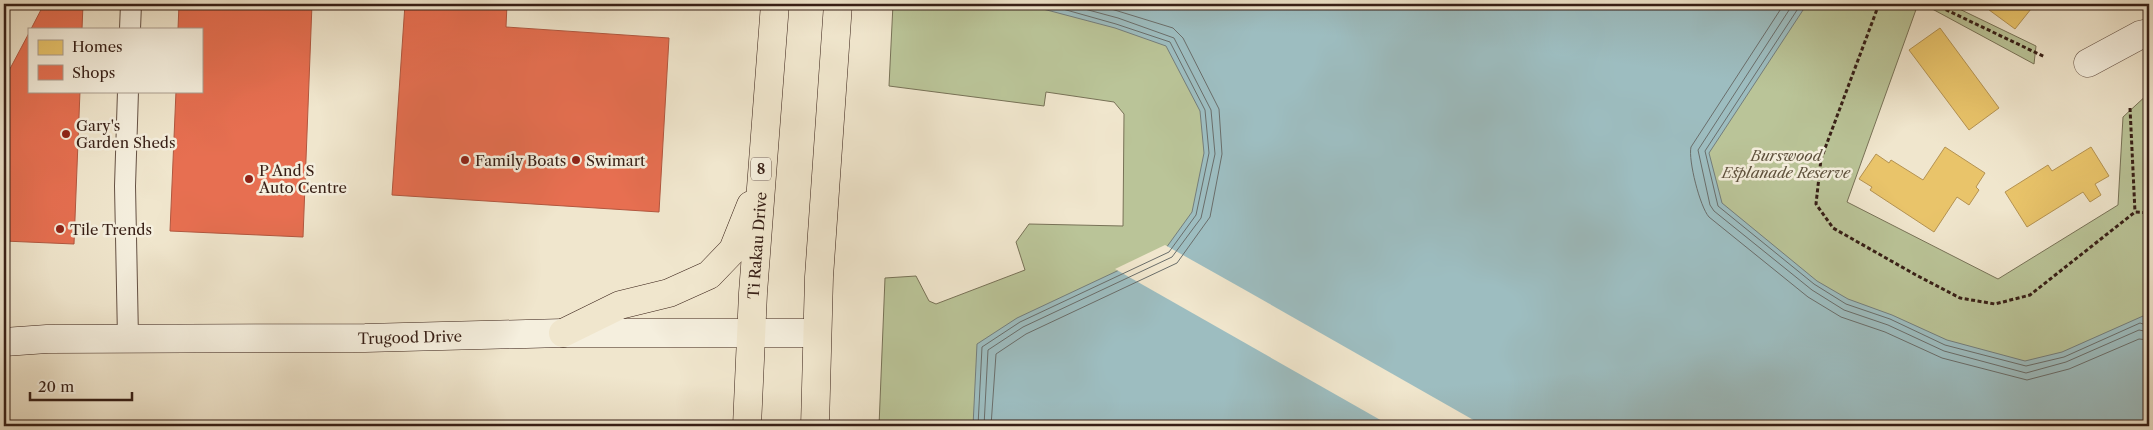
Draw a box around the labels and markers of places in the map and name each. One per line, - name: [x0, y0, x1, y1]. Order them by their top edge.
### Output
- place label: Gary's Garden Sheds: [76, 116, 175, 152]
- marker: Gary's Garden Sheds: [60, 128, 72, 140]
- place label: Family Boats: [475, 151, 566, 170]
- place label: Swimart: [586, 151, 646, 170]
- marker: Family Boats: [459, 154, 471, 166]
- marker: Swimart: [570, 154, 582, 166]
- place label: P And S Auto Centre: [258, 161, 347, 197]
- marker: P And S Auto Centre: [243, 173, 255, 185]
- place label: Tile Trends: [70, 220, 152, 239]
- marker: Tile Trends: [54, 223, 66, 235]

